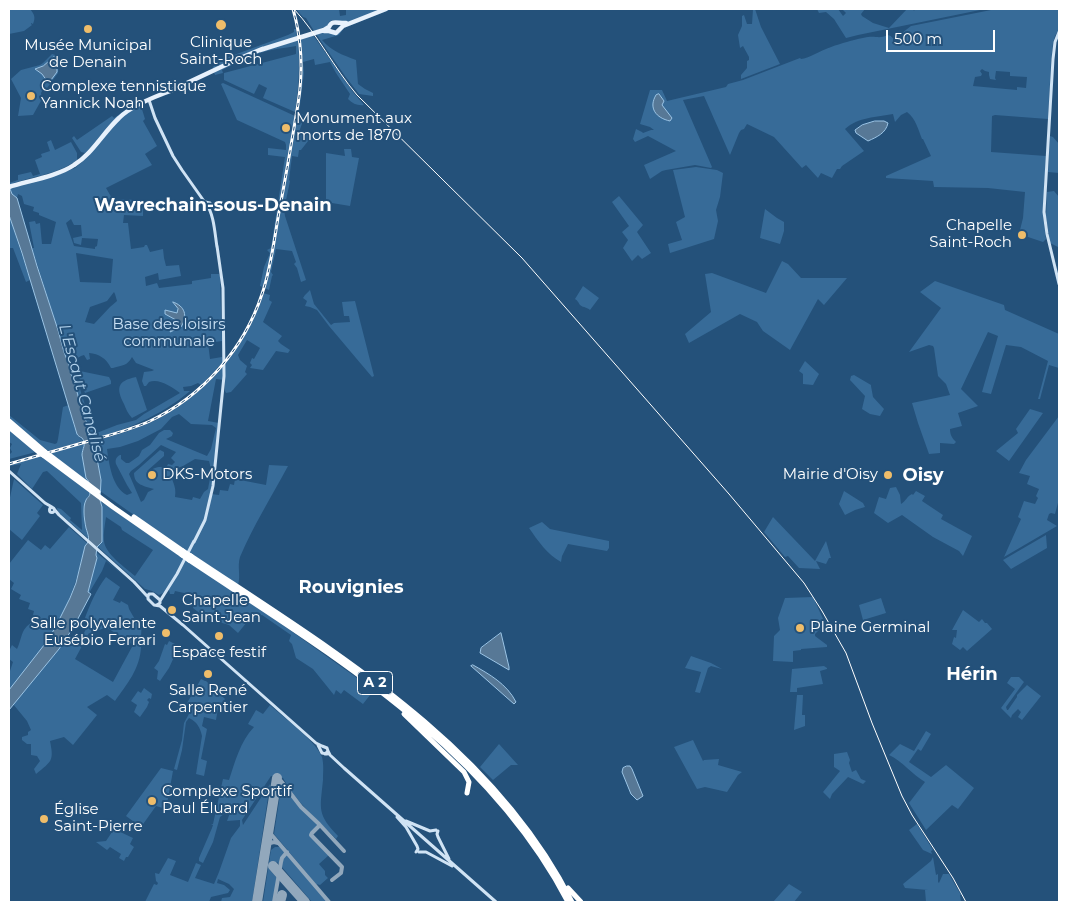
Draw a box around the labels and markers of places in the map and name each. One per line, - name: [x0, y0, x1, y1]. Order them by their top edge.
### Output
- marker: Clinique Saint-Roch: [214, 18, 228, 32]
- marker: Musée Municipal de Denain: [82, 23, 94, 35]
- place label: Clinique Saint-Roch: [180, 34, 262, 69]
- place label: Musée Municipal de Denain: [24, 37, 152, 72]
- place label: Complexe tennistique Yannick Noah: [41, 78, 206, 113]
- marker: Complexe tennistique Yannick Noah: [25, 90, 37, 102]
- place label: Monument aux morts de 1870: [296, 110, 412, 145]
- marker: Monument aux morts de 1870: [280, 122, 292, 134]
- place label: Chapelle Saint-Roch: [929, 217, 1012, 252]
- marker: Chapelle Saint-Roch: [1016, 229, 1028, 241]
- place label: DKS-Motors: [162, 466, 252, 484]
- place label: Mairie d'Oisy: [783, 466, 878, 484]
- marker: DKS-Motors: [146, 469, 158, 481]
- marker: Mairie d'Oisy: [882, 469, 894, 481]
- place label: Chapelle Saint-Jean: [182, 592, 261, 627]
- marker: Chapelle Saint-Jean: [166, 604, 178, 616]
- place label: Salle polyvalente Eusébio Ferrari: [30, 615, 156, 650]
- place label: Plaine Germinal: [810, 619, 930, 637]
- marker: Plaine Germinal: [794, 622, 806, 634]
- marker: Salle polyvalente Eusébio Ferrari: [160, 627, 172, 639]
- marker: Espace festif: [213, 630, 225, 642]
- place label: Espace festif: [172, 644, 266, 662]
- marker: Salle René Carpentier: [202, 668, 214, 680]
- place label: Salle René Carpentier: [168, 682, 248, 717]
- place label: Complexe Sportif Paul Éluard: [162, 783, 292, 818]
- marker: Complexe Sportif Paul Éluard: [146, 795, 158, 807]
- place label: Église Saint-Pierre: [54, 801, 143, 836]
- marker: Église Saint-Pierre: [38, 813, 50, 825]

